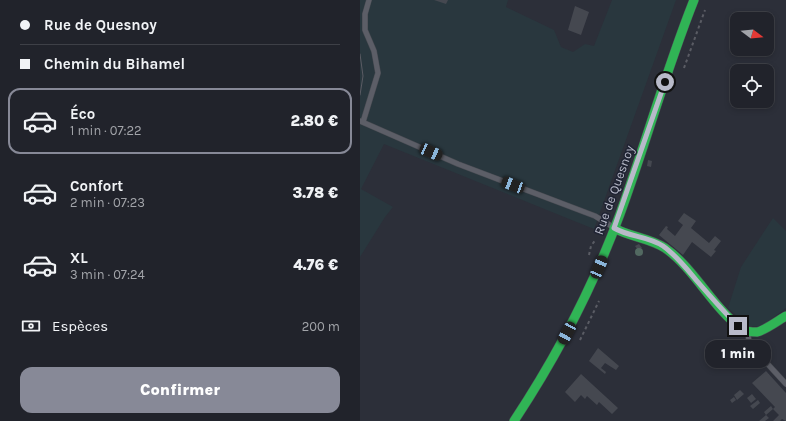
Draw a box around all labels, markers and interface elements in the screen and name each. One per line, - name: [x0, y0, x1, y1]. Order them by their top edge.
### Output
- north arrow: [730, 12, 774, 56]
- map controls: [730, 12, 774, 108]
- text: Rue de Quesnoy: [44, 16, 157, 34]
- text: Chemin du Bihamel: [44, 55, 185, 73]
- button: locate: [730, 64, 774, 108]
- route start: [656, 73, 674, 91]
- icon: car: [22, 103, 58, 139]
- text: Éco: [70, 105, 95, 123]
- text: 2.80 €: [291, 112, 338, 130]
- text: 1 min · 07:22: [70, 123, 142, 138]
- car: [418, 142, 444, 162]
- street label: Rue de Quesnoy: [591, 143, 637, 237]
- icon: car: [22, 175, 58, 211]
- car: [500, 175, 526, 195]
- text: Confort: [70, 177, 123, 195]
- text: 3.78 €: [292, 184, 338, 202]
- text: 2 min · 07:23: [70, 195, 145, 210]
- icon: car: [22, 247, 58, 283]
- text: XL: [70, 249, 88, 267]
- car: [589, 254, 609, 280]
- text: 4.76 €: [293, 256, 338, 274]
- text: 3 min · 07:24: [70, 267, 145, 282]
- icon: cash: [20, 315, 42, 337]
- text: Espèces: [52, 317, 108, 335]
- route end: [729, 317, 747, 335]
- text: 200 m: [302, 319, 340, 334]
- car: [556, 320, 578, 346]
- callout: 1 min: [705, 340, 771, 368]
- text: 1 min: [721, 346, 755, 361]
- button: Confirmer: [20, 367, 340, 413]

